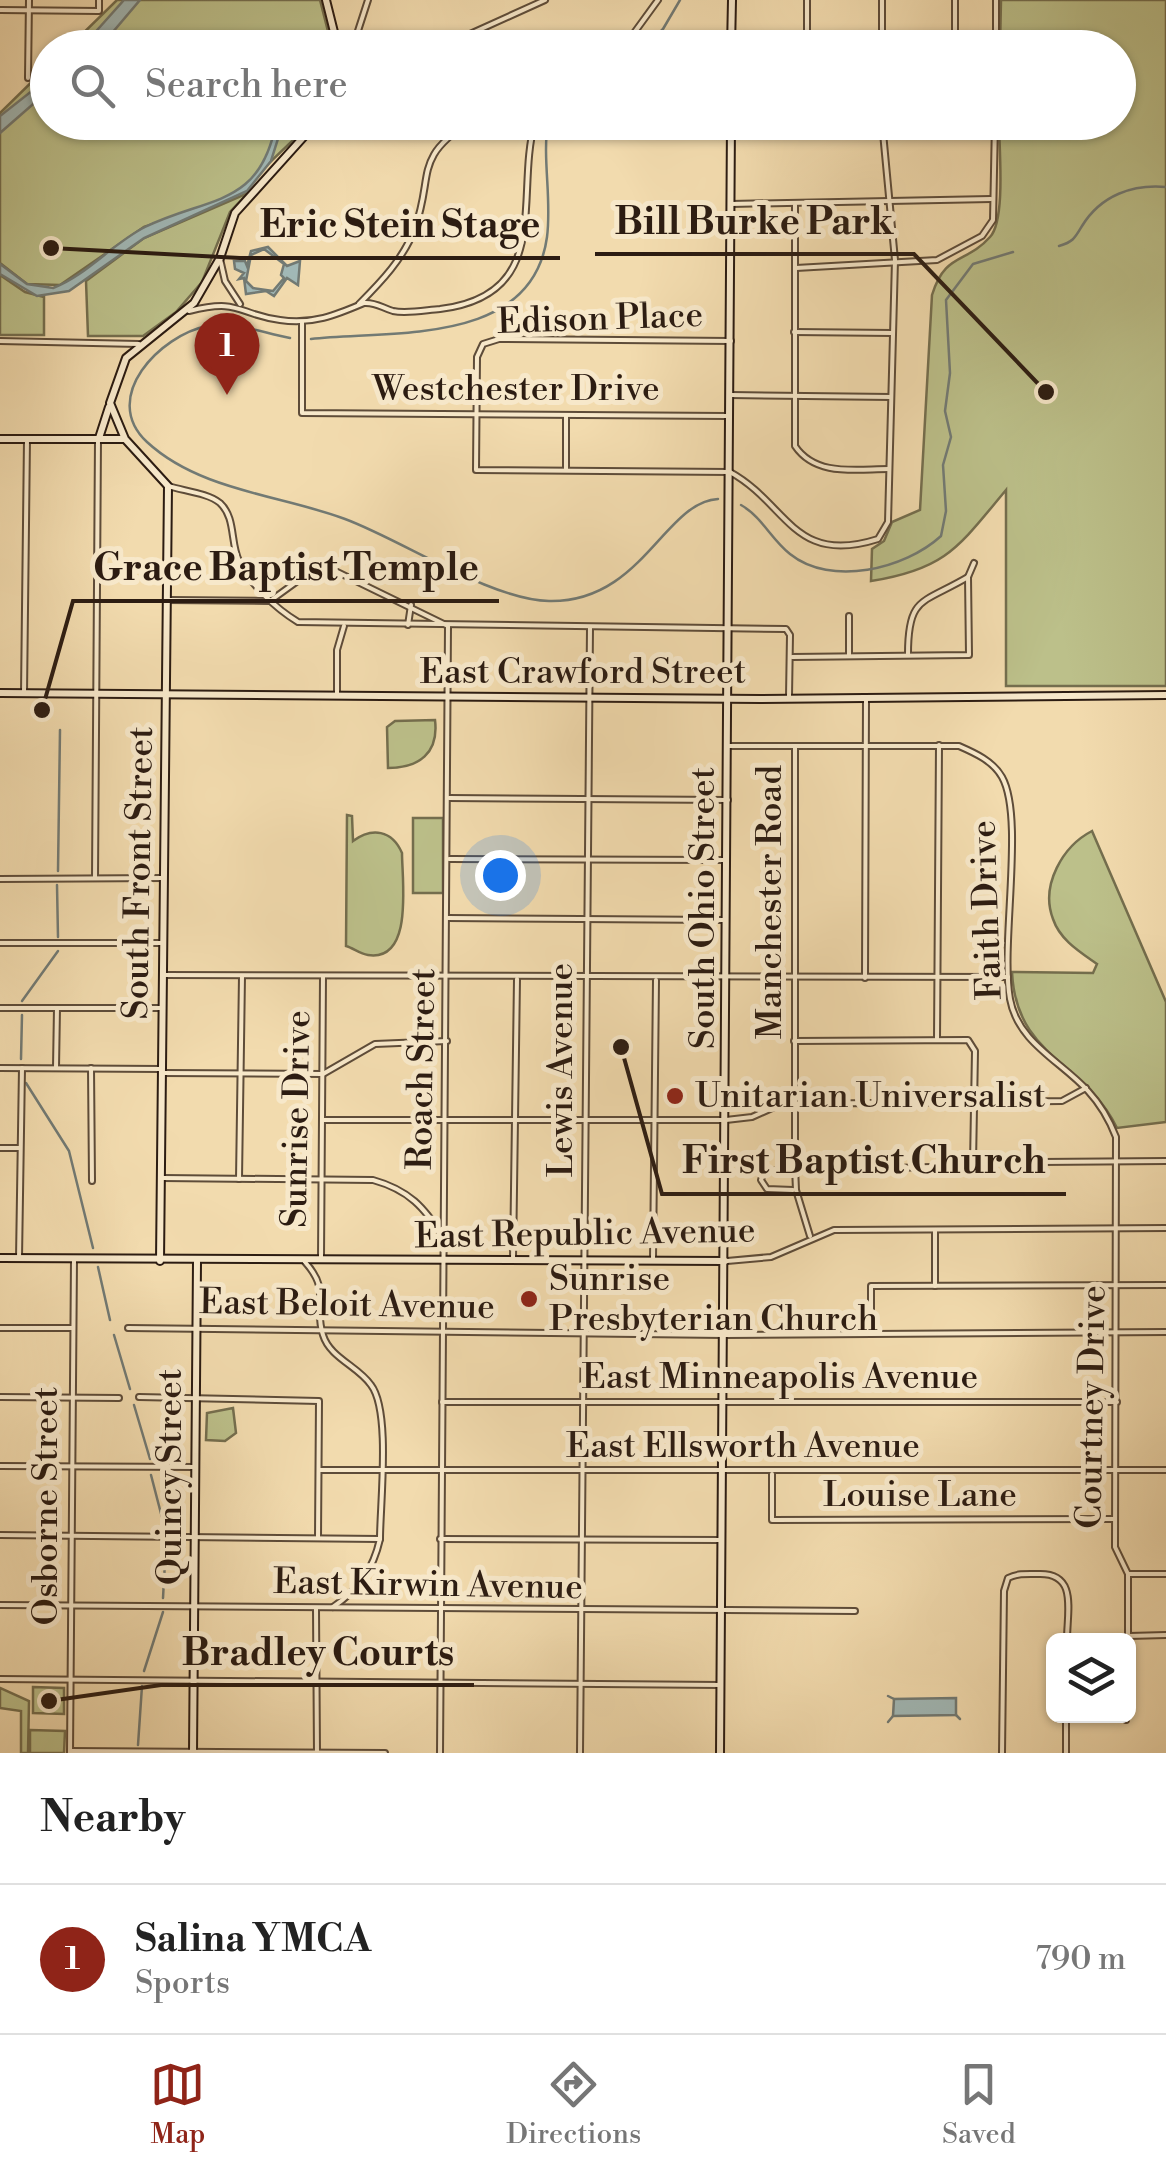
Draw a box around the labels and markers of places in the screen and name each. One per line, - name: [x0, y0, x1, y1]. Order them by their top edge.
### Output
- callout: Bill Burke Park: [595, 186, 914, 254]
- callout: Eric Stein Stage: [240, 190, 560, 258]
- pin: 1: [194, 312, 260, 395]
- callout: Grace Baptist Temple: [73, 533, 499, 601]
- place label: Unitarian Universalist: [695, 1075, 1046, 1118]
- marker: Unitarian Universalist: [664, 1085, 686, 1107]
- callout: First Baptist Church: [662, 1126, 1066, 1194]
- place label: Sunrise Presbyterian Church: [549, 1258, 878, 1341]
- marker: Sunrise Presbyterian Church: [518, 1288, 540, 1310]
- callout: Bradley Courts: [161, 1617, 474, 1685]

